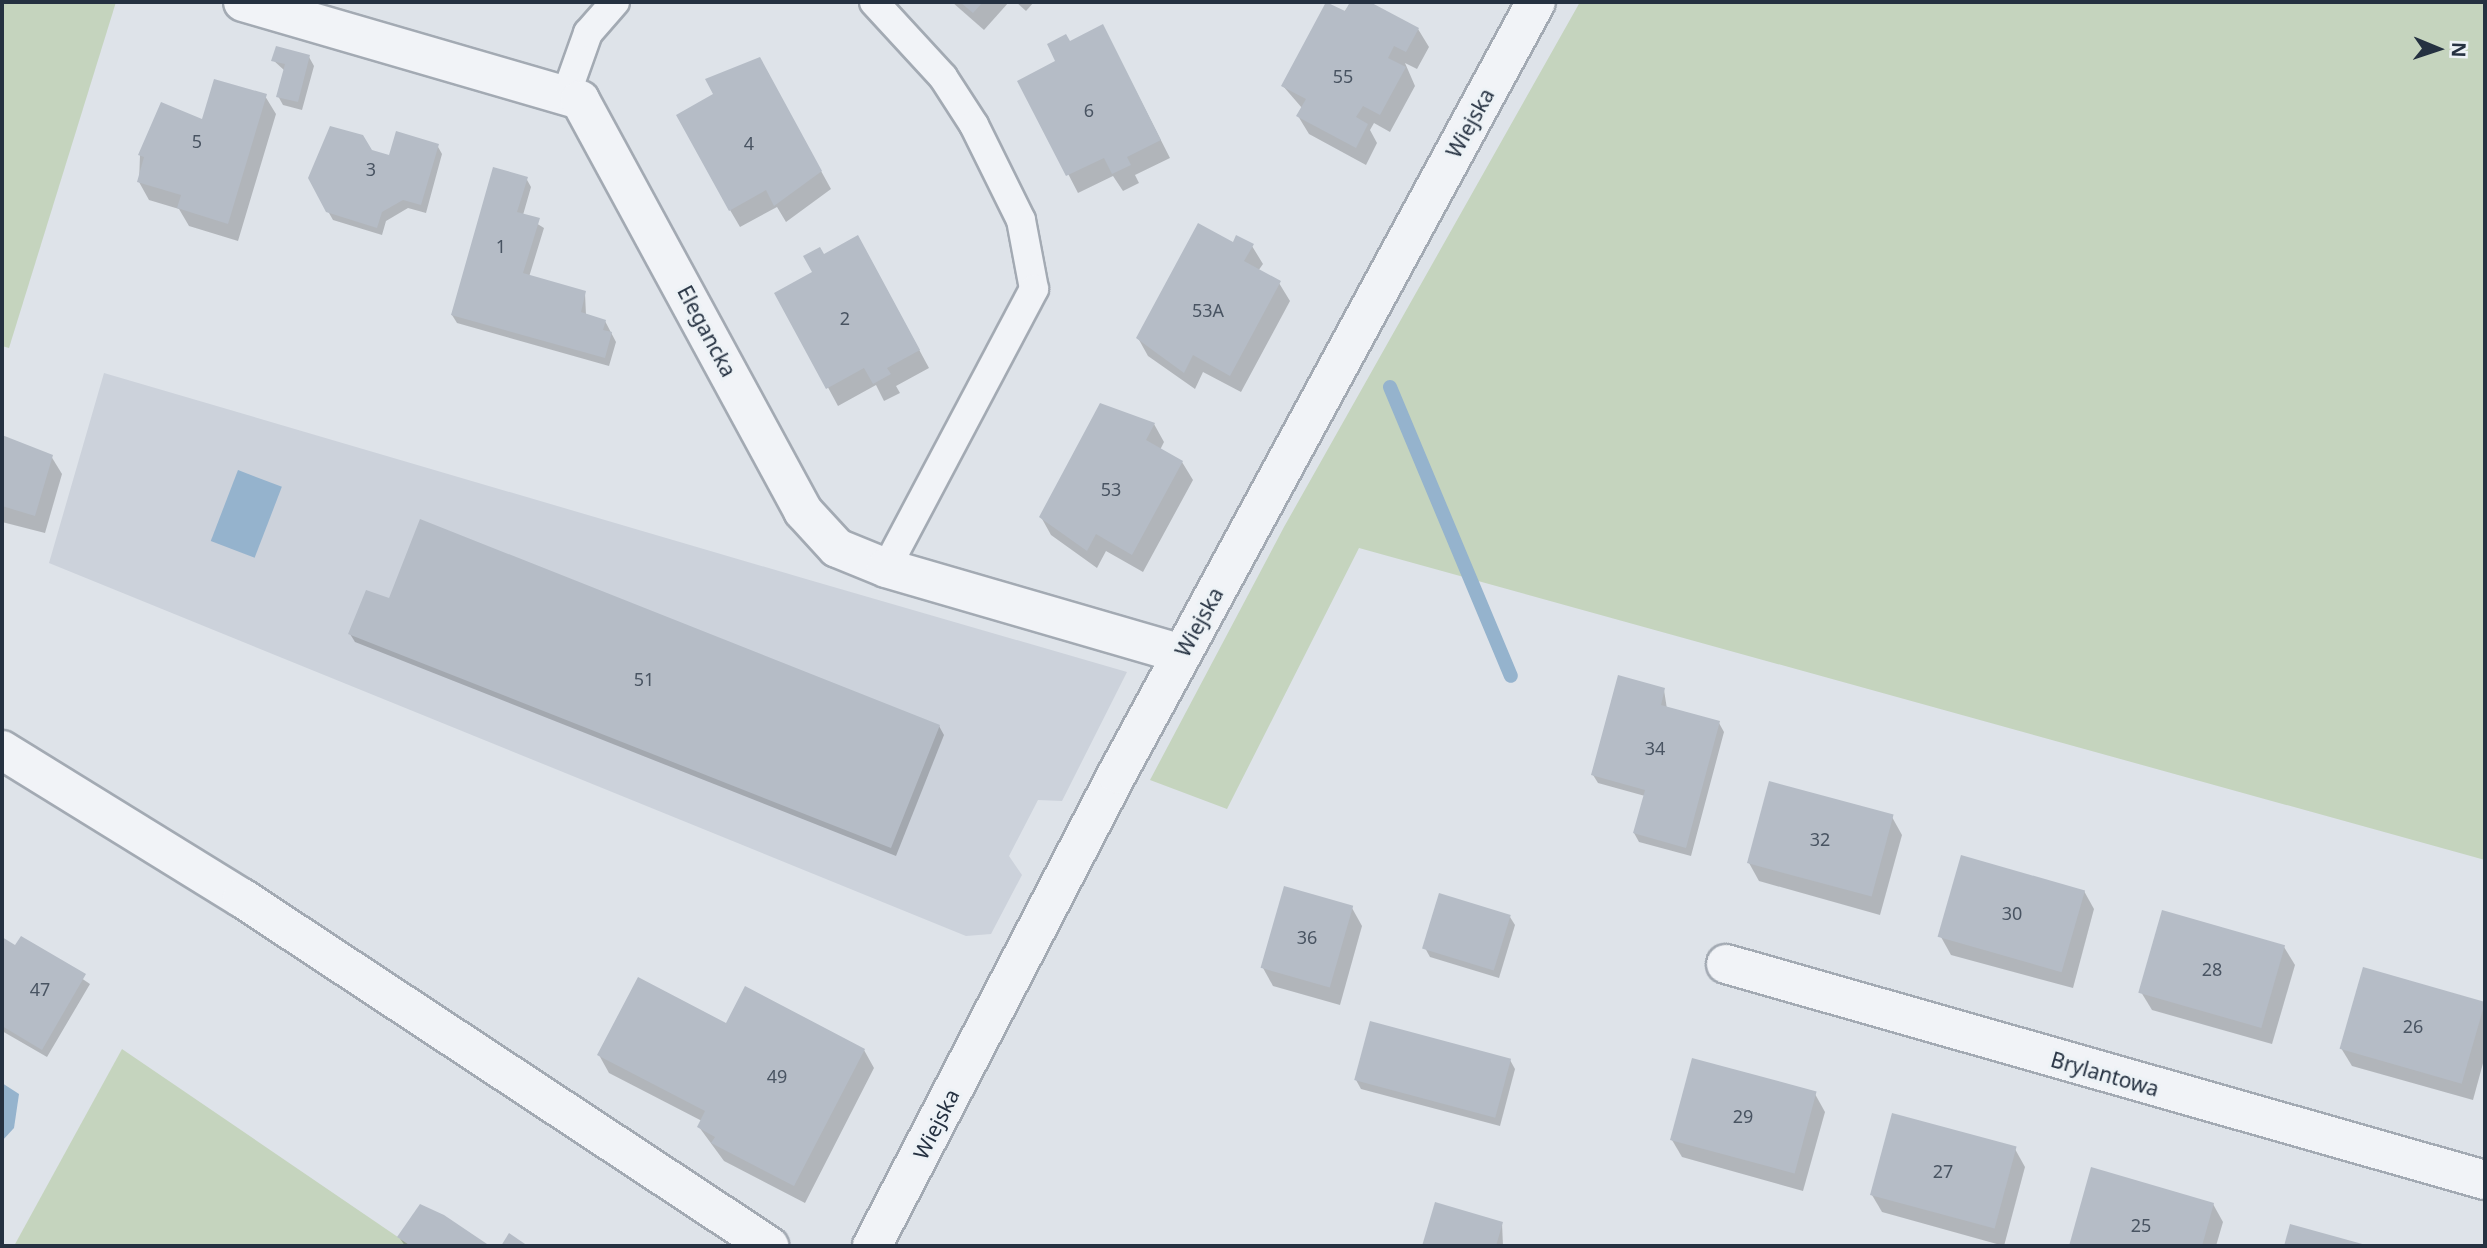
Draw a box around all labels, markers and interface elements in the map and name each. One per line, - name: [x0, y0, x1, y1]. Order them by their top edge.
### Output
- north arrow: [2403, 14, 2473, 84]
- text: N: [2446, 42, 2472, 58]
- house number: 55: [1333, 65, 1353, 87]
- street label: Wiejska: [1441, 84, 1499, 162]
- house number: 6: [1084, 99, 1094, 121]
- house number: 5: [192, 130, 202, 152]
- house number: 4: [744, 132, 754, 154]
- house number: 3: [366, 158, 376, 180]
- house number: 1: [496, 235, 506, 257]
- street label: Elegancka: [672, 281, 742, 381]
- house number: 53A: [1192, 299, 1224, 321]
- house number: 2: [840, 307, 850, 329]
- house number: 53: [1101, 478, 1121, 500]
- street label: Wiejska: [1170, 583, 1228, 661]
- house number: 51: [634, 668, 654, 690]
- house number: 34: [1645, 737, 1665, 759]
- house number: 32: [1810, 828, 1830, 850]
- house number: 30: [2002, 902, 2022, 924]
- house number: 36: [1297, 926, 1317, 948]
- house number: 28: [2202, 958, 2222, 980]
- house number: 47: [30, 978, 50, 1000]
- house number: 26: [2403, 1015, 2423, 1037]
- street label: Brylantowa: [2048, 1047, 2162, 1101]
- house number: 49: [767, 1065, 787, 1087]
- street label: Wiejska: [908, 1085, 964, 1163]
- house number: 29: [1733, 1105, 1753, 1127]
- house number: 27: [1933, 1160, 1953, 1182]
- house number: 25: [2131, 1214, 2151, 1236]

